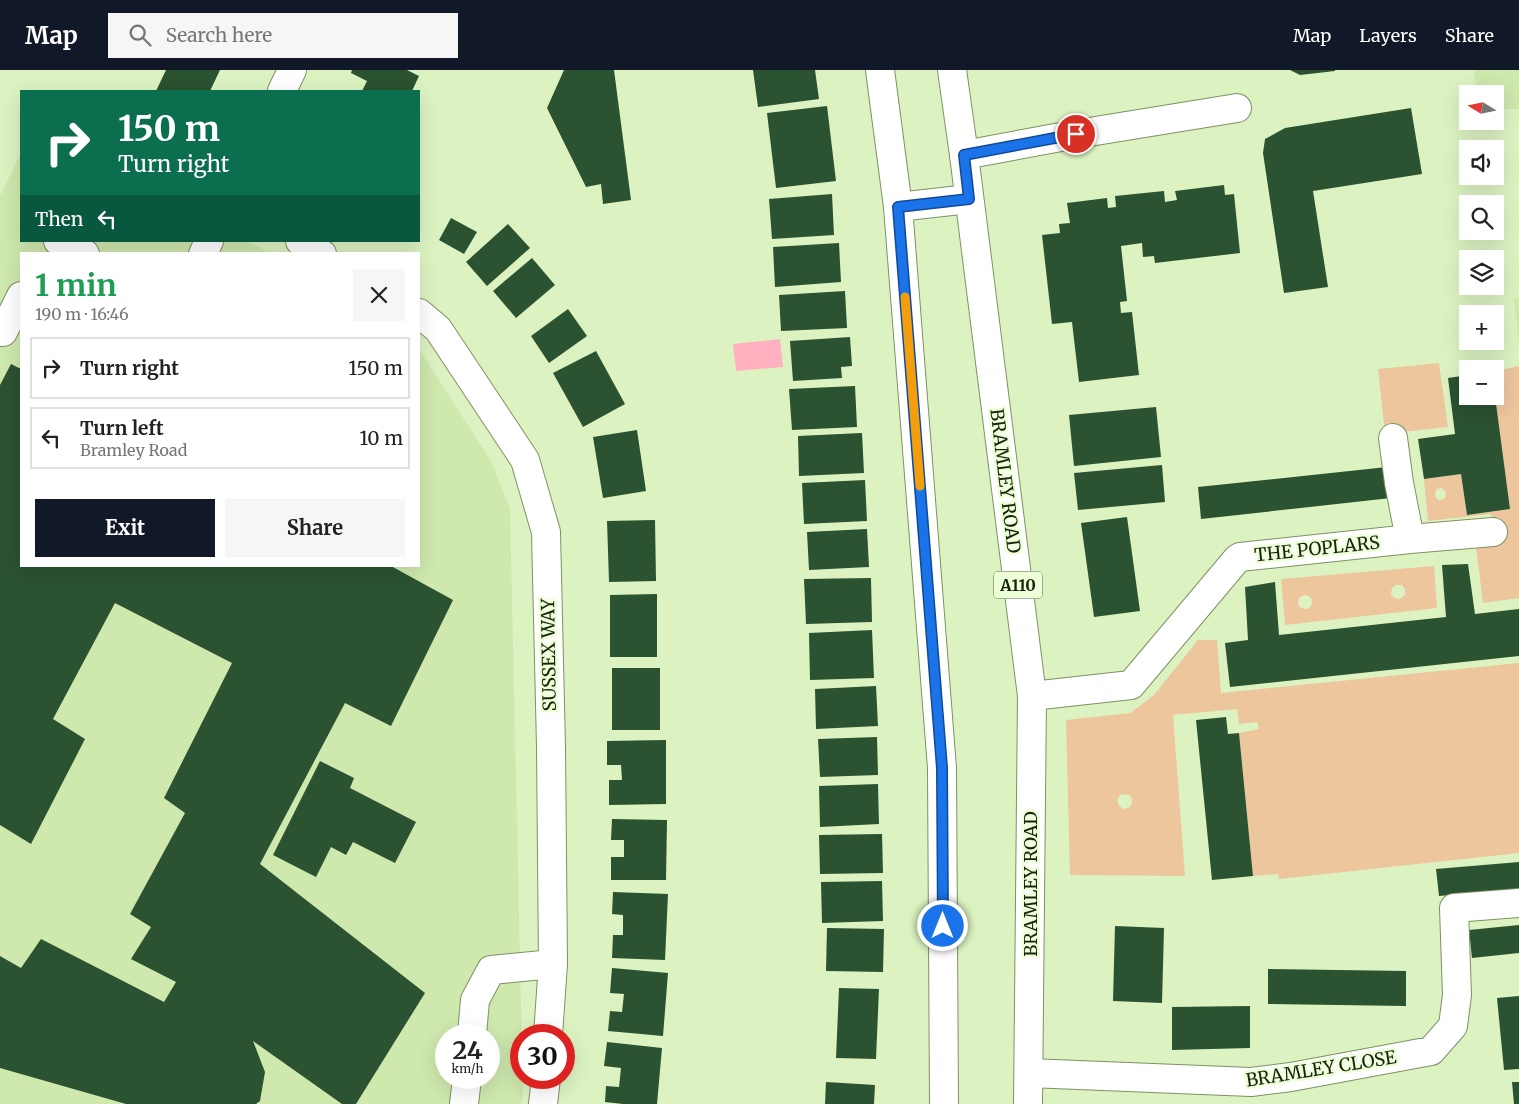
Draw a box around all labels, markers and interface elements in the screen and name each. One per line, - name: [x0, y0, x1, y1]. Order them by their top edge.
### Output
- search box: [108, 13, 458, 58]
- text: Map: [25, 20, 78, 51]
- icon: search: [126, 21, 154, 49]
- text: Search here: [166, 23, 272, 47]
- text: Map: [1293, 24, 1331, 47]
- text: Layers: [1359, 24, 1417, 47]
- text: Share: [1445, 24, 1494, 47]
- north arrow: [1459, 85, 1504, 130]
- map controls: [1459, 85, 1504, 405]
- text: 150 m: [118, 107, 220, 151]
- icon: right: [35, 110, 100, 175]
- pin: [1055, 113, 1097, 155]
- icon: arrive: [1062, 120, 1090, 148]
- button: sound: [1459, 140, 1504, 185]
- text: Turn right: [118, 150, 229, 178]
- button: search: [1459, 195, 1504, 240]
- icon: left: [93, 205, 121, 233]
- text: Then: [35, 207, 83, 231]
- button: layers: [1459, 250, 1504, 295]
- text: 1 min: [35, 266, 117, 304]
- button: close: [353, 269, 405, 321]
- text: 190 m · 16:46: [35, 304, 129, 324]
- button: +: [1459, 305, 1504, 350]
- icon: right: [37, 354, 65, 382]
- text: Turn right: [80, 356, 179, 380]
- text: 150 m: [349, 356, 403, 380]
- button: −: [1459, 360, 1504, 405]
- street label: BRAMLEY ROAD: [985, 407, 1026, 554]
- text: Turn left: [80, 416, 164, 440]
- icon: left: [37, 424, 65, 452]
- text: 10 m: [360, 426, 403, 450]
- text: Bramley Road: [80, 440, 187, 460]
- button: Exit: [35, 499, 215, 557]
- button: Share: [225, 499, 405, 557]
- street label: THE POPLARS: [1253, 530, 1381, 567]
- road number: A110: [994, 572, 1042, 598]
- street label: SUSSEX WAY: [536, 598, 561, 712]
- street label: BRAMLEY ROAD: [1019, 811, 1042, 957]
- position arrow: [916, 899, 968, 951]
- speed limit sign: 30: [510, 1024, 575, 1089]
- text: 24: [452, 1034, 483, 1066]
- street label: BRAMLEY CLOSE: [1244, 1045, 1398, 1092]
- text: km/h: [452, 1061, 483, 1076]

